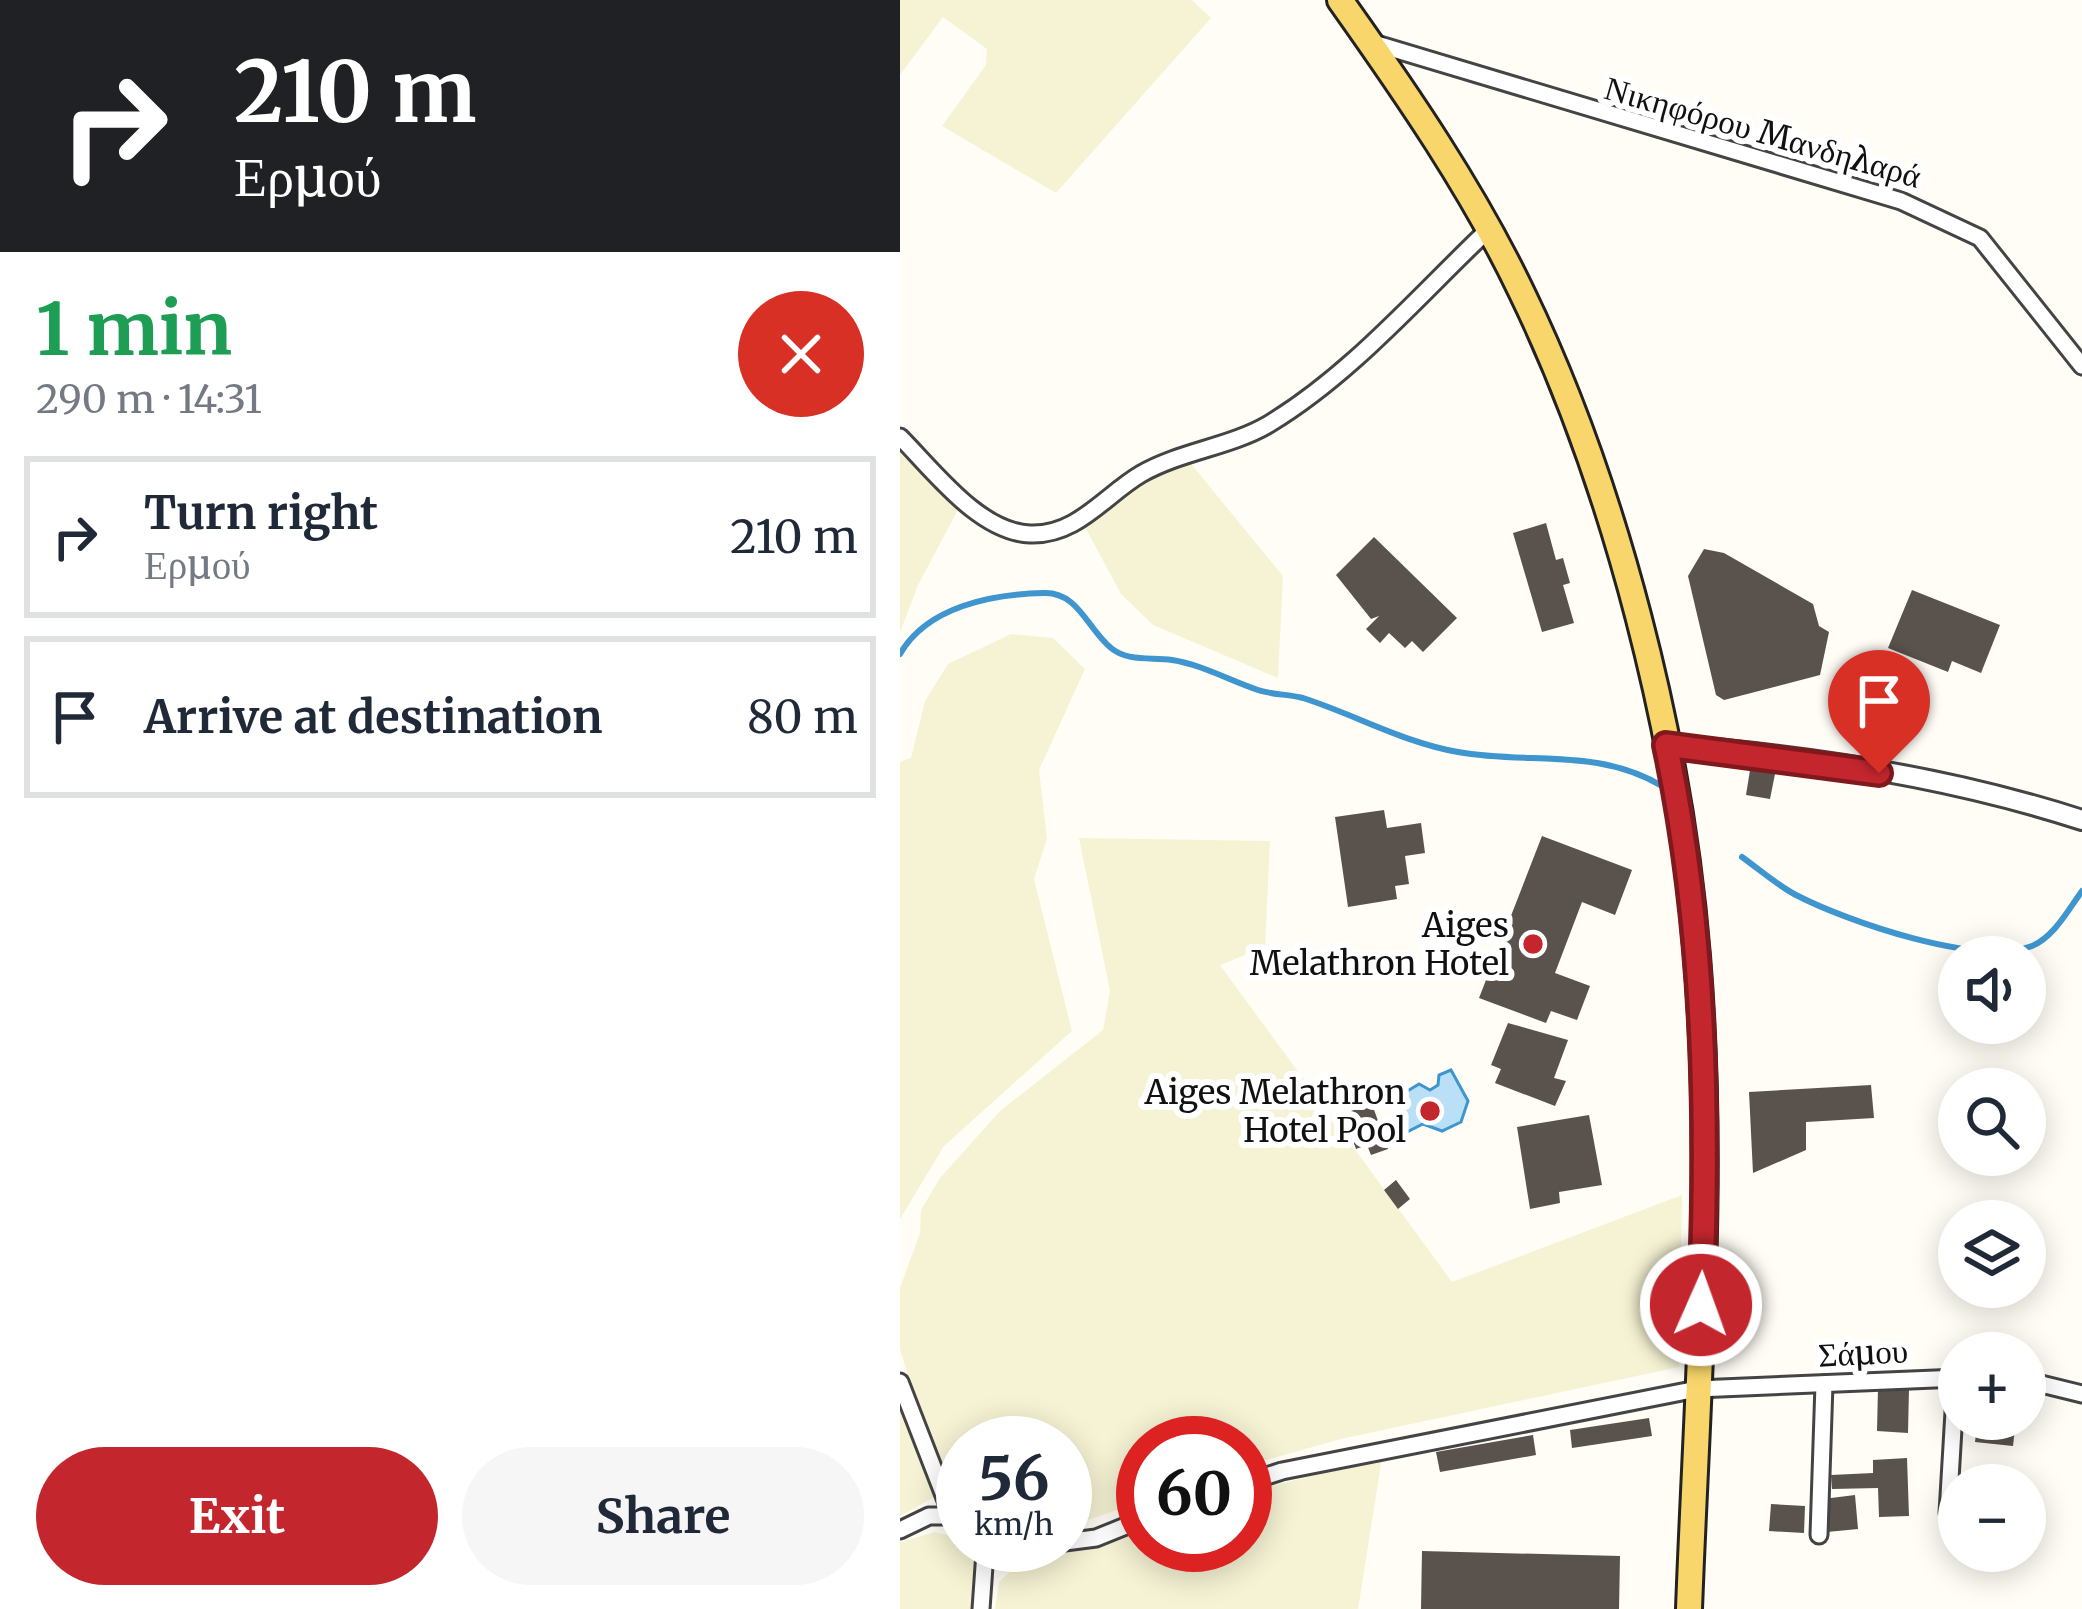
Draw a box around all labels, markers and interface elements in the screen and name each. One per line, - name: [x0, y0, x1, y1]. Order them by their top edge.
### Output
- text: 210 m: [234, 39, 477, 145]
- icon: right: [36, 48, 192, 204]
- street label: Νικηφόρου Μανδηλαρά: [1600, 67, 1926, 197]
- text: Ερμού: [234, 143, 381, 211]
- text: 1 min: [36, 284, 232, 375]
- button: close: [738, 291, 864, 417]
- text: 290 m · 14:31: [36, 375, 262, 424]
- text: Turn right: [144, 485, 378, 541]
- icon: right: [42, 504, 108, 570]
- text: 210 m: [730, 509, 858, 565]
- text: Ερμού: [144, 541, 250, 590]
- pin: [1828, 650, 1930, 773]
- icon: arrive: [1846, 668, 1912, 734]
- icon: arrive: [42, 684, 108, 750]
- text: Arrive at destination: [144, 689, 602, 745]
- text: 80 m: [747, 689, 858, 745]
- place label: Aiges Melathron Hotel: [1250, 905, 1509, 984]
- marker: Aiges Melathron Hotel: [1520, 931, 1546, 957]
- map controls: [1938, 936, 2046, 1572]
- button: sound: [1938, 936, 2046, 1044]
- button: search: [1938, 1068, 2046, 1176]
- place label: Aiges Melathron Hotel Pool: [1144, 1072, 1406, 1151]
- marker: Aiges Melathron Hotel Pool: [1417, 1098, 1443, 1124]
- button: layers: [1938, 1200, 2046, 1308]
- position arrow: [1638, 1242, 1764, 1368]
- street label: Σάμου: [1817, 1330, 1909, 1376]
- button: +: [1938, 1332, 2046, 1440]
- speed limit sign: 60: [1116, 1416, 1272, 1572]
- text: 56: [978, 1441, 1050, 1516]
- button: Exit: [36, 1447, 438, 1585]
- button: Share: [462, 1447, 864, 1585]
- button: −: [1938, 1464, 2046, 1572]
- text: km/h: [974, 1505, 1054, 1543]

